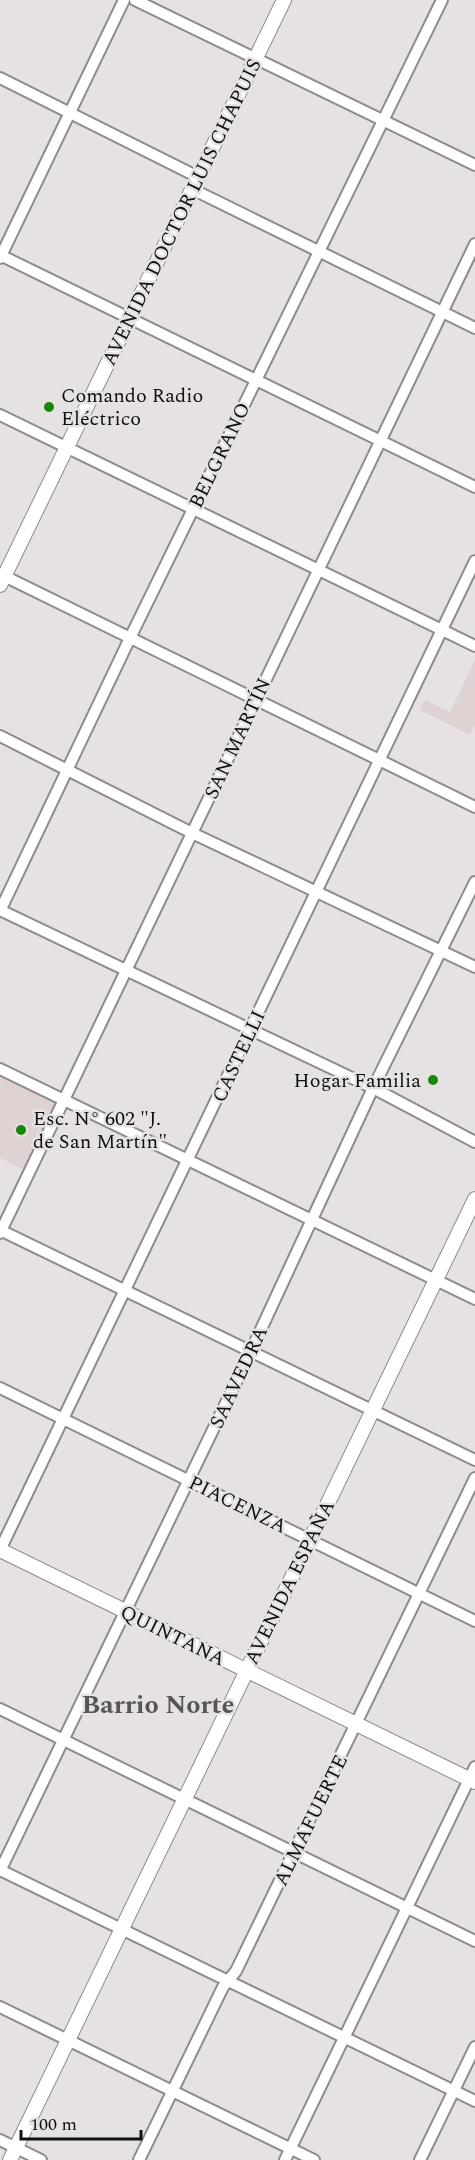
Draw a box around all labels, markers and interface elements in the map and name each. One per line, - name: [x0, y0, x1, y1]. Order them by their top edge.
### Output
- street label: AVENIDA DOCTOR LUIS CHAPUIS: [94, 54, 270, 371]
- place label: Comando Radio Eléctrico: [61, 381, 203, 434]
- street label: BELGRANO: [181, 397, 258, 513]
- marker: Comando Radio Eléctrico: [42, 400, 56, 414]
- street label: SAN MARTÍN: [197, 673, 279, 804]
- street label: CASTELLI: [204, 1005, 273, 1108]
- place label: Hogar Familia: [294, 1066, 421, 1096]
- marker: Hogar Familia: [426, 1073, 440, 1087]
- place label: Esc. N° 602 "J. de San Martín": [33, 1104, 167, 1157]
- marker: Esc. N° 602 "J. de San Martín": [14, 1123, 28, 1137]
- street label: SAAVEDRA: [202, 1321, 276, 1434]
- street label: PIACENZA: [183, 1468, 292, 1542]
- street label: AVENIDA ESPAÑA: [237, 1495, 343, 1670]
- street label: QUINTANA: [115, 1597, 230, 1674]
- district label: Barrio Norte: [82, 1685, 234, 1725]
- street label: ALMAFUERTE: [266, 1750, 356, 1891]
- scale bar: [21, 2103, 141, 2141]
- text: 100 m: [30, 2111, 77, 2138]

